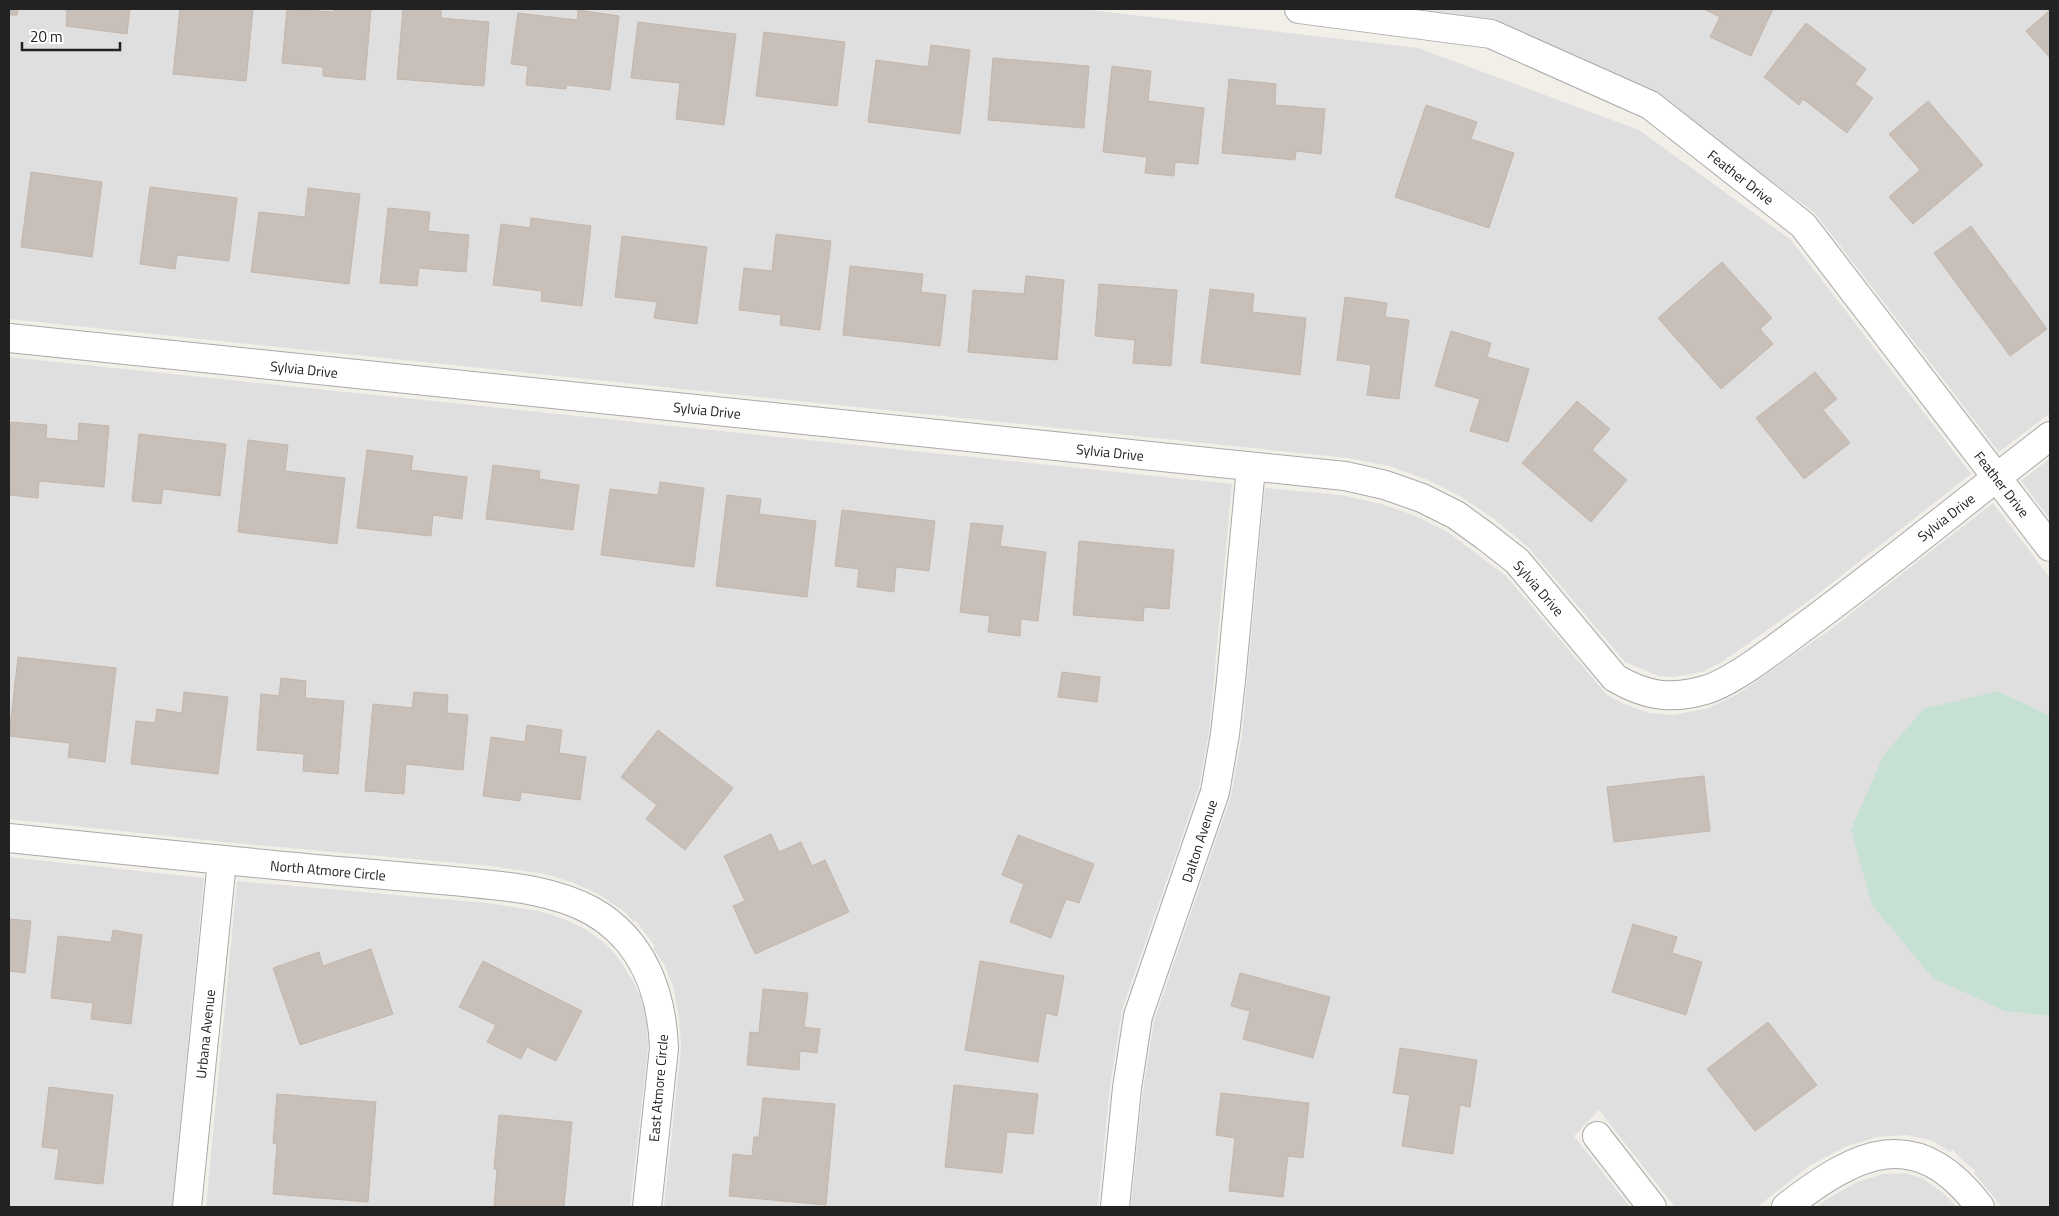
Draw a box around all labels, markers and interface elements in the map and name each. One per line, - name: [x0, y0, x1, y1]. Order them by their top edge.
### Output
- scale bar: [22, 20, 120, 52]
- text: 20 m: [30, 25, 63, 48]
- street label: Feather Drive: [1703, 144, 1779, 210]
- street label: Sylvia Drive: [269, 355, 339, 383]
- street label: Sylvia Drive: [672, 396, 742, 424]
- street label: Sylvia Drive: [1075, 438, 1145, 466]
- street label: Feather Drive: [1969, 446, 2035, 522]
- street label: Sylvia Drive: [1913, 488, 1979, 546]
- street label: Sylvia Drive: [1509, 555, 1569, 621]
- street label: Dalton Avenue: [1176, 797, 1222, 885]
- street label: North Atmore Circle: [269, 854, 387, 886]
- street label: Urbana Avenue: [190, 988, 220, 1080]
- street label: East Atmore Circle: [643, 1033, 673, 1143]

